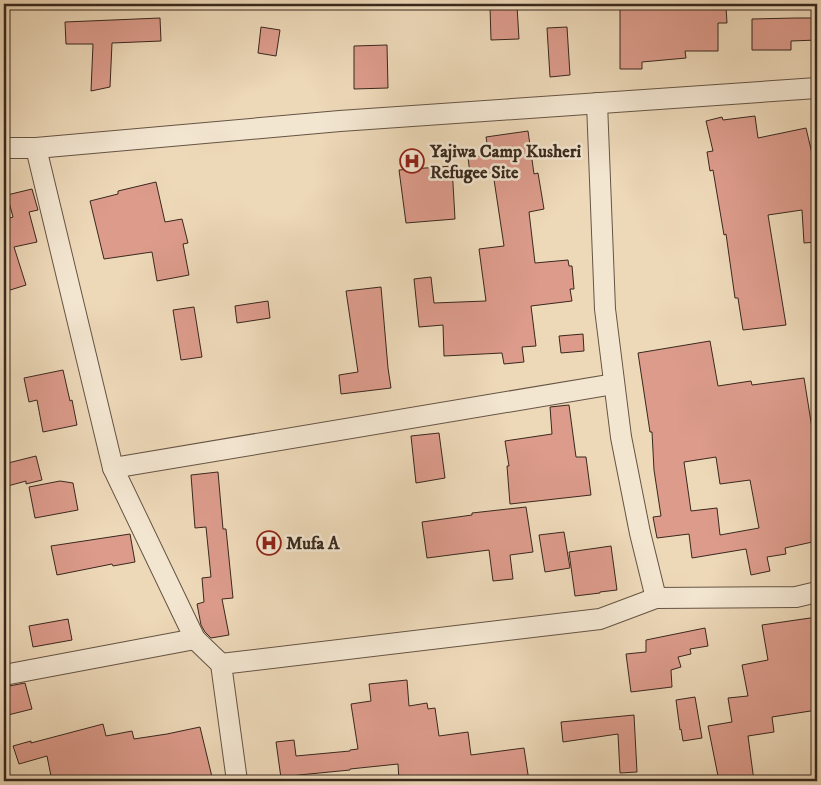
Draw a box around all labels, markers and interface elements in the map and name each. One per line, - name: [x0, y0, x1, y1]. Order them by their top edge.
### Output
- place label: Yajiwa Camp Kusheri Refugee Site: [429, 141, 582, 184]
- hospital icon: Yajiwa Camp Kusheri Refugee Site: [399, 148, 425, 174]
- hospital icon: Mufa A: [256, 530, 282, 556]
- place label: Mufa A: [286, 533, 340, 555]

